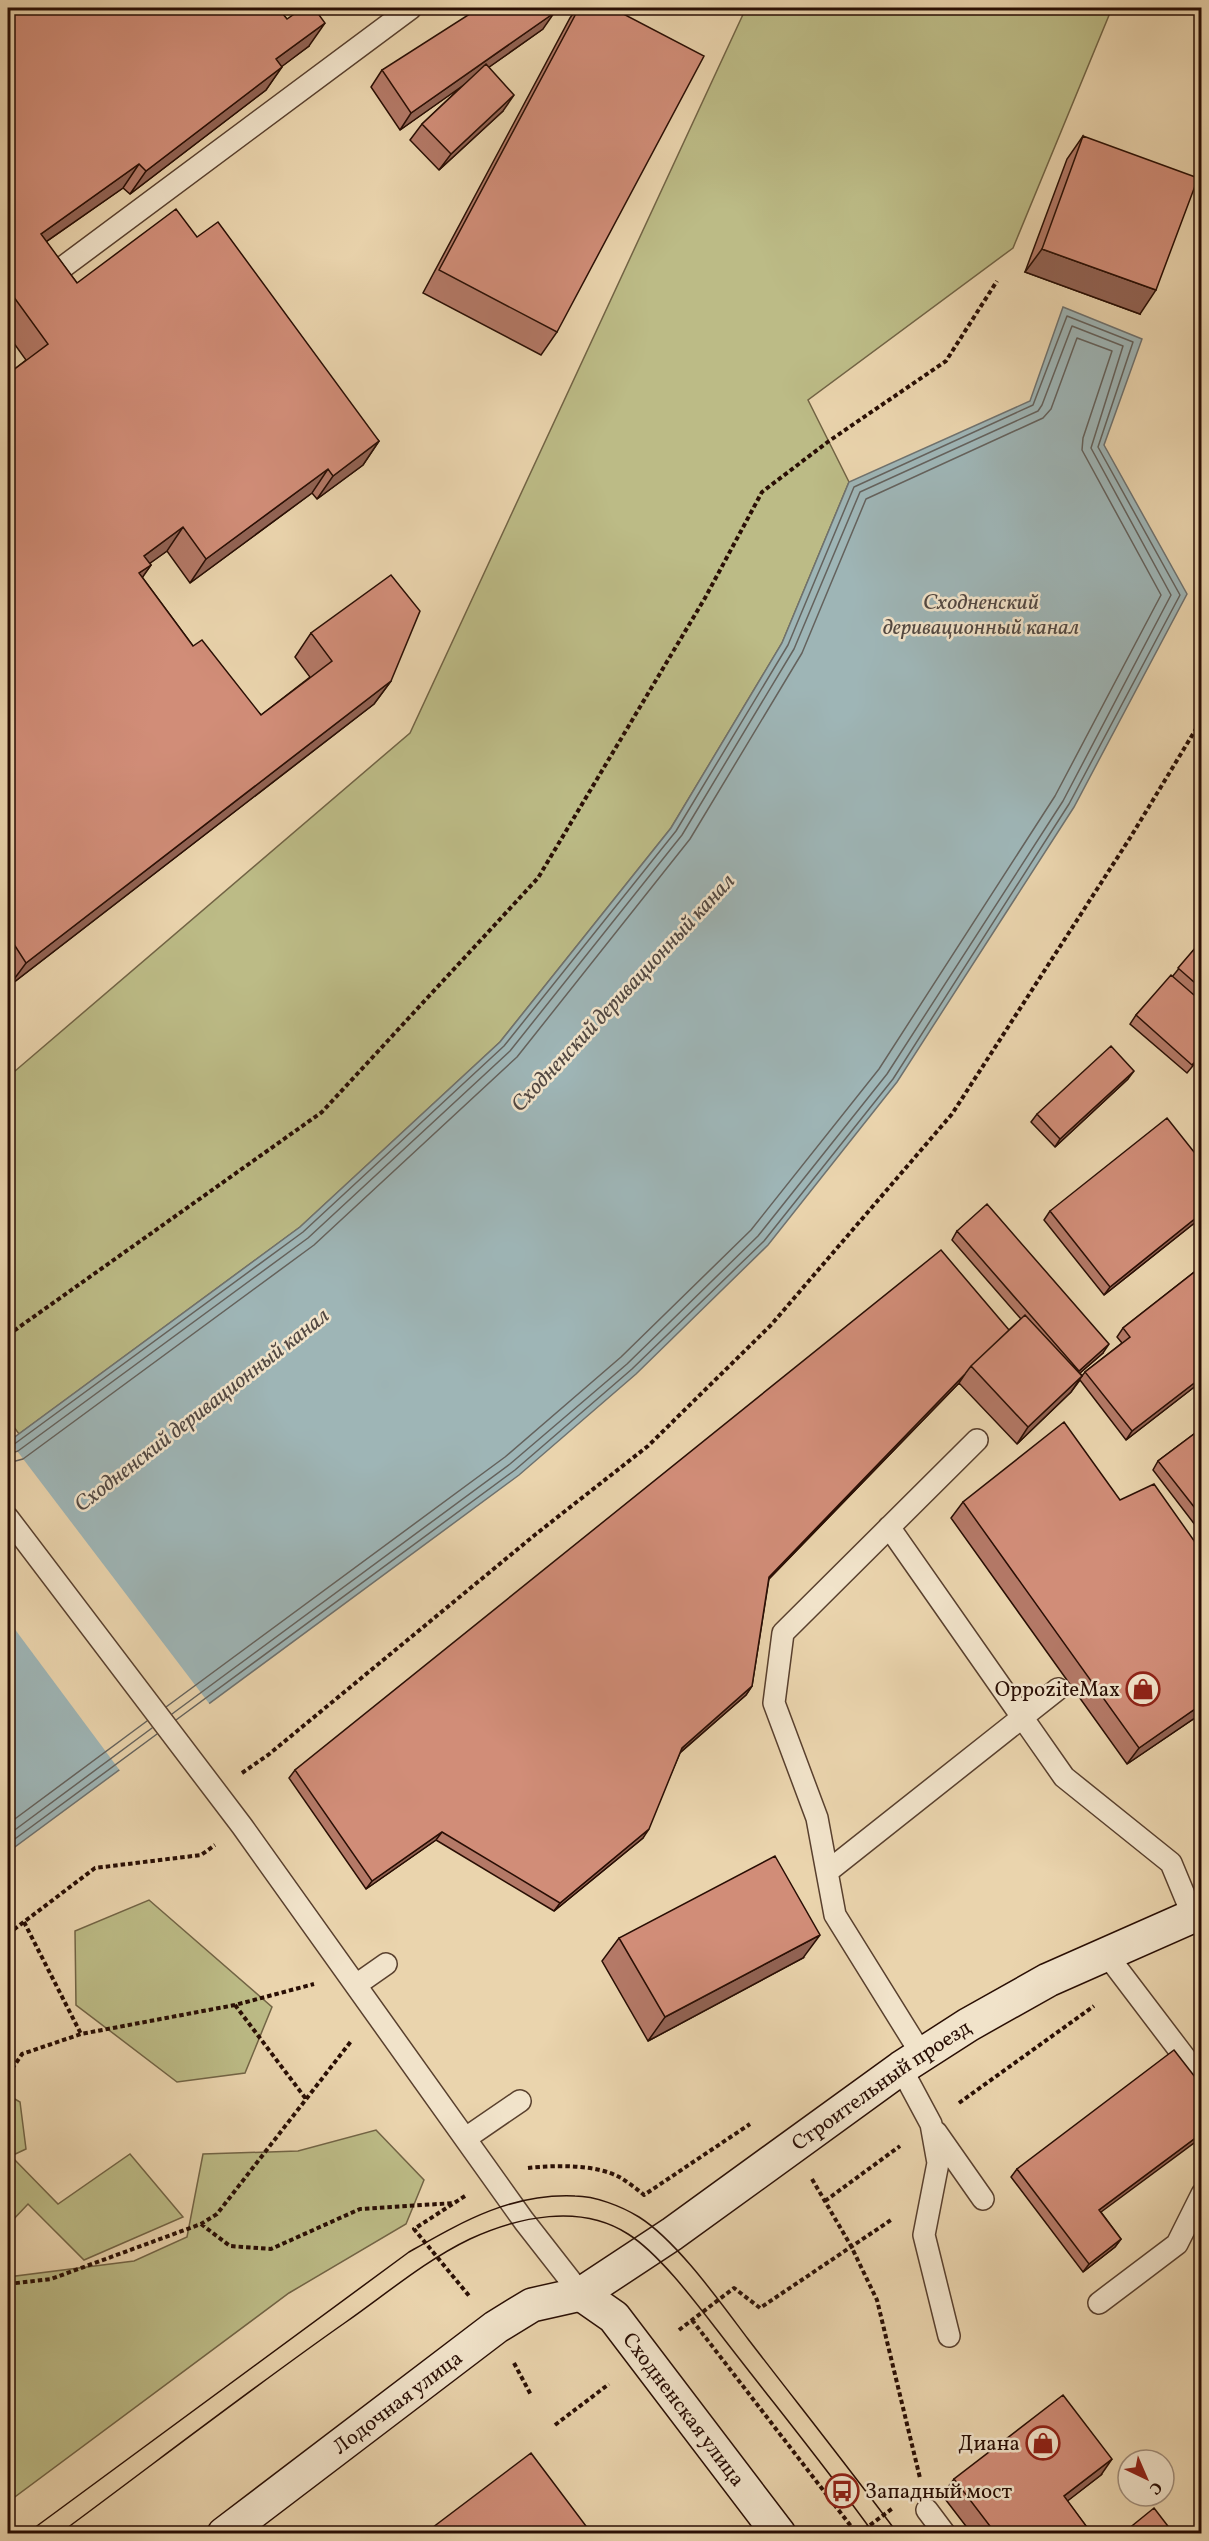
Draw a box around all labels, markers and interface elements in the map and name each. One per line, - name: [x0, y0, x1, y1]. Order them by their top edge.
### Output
- water label: Сходненский деривационный канал: [883, 588, 1079, 644]
- water label: Сходненский деривационный канал: [505, 868, 743, 1120]
- water label: Сходненский деривационный канал: [68, 1301, 337, 1520]
- shop icon: OppoziteMax: [1125, 1671, 1161, 1707]
- place label: OppoziteMax: [995, 1676, 1120, 1705]
- street label: Строительный проезд: [786, 2014, 977, 2159]
- street label: Сходненская улица: [615, 2327, 751, 2493]
- street label: Лодочная улица: [328, 2344, 469, 2462]
- shop icon: Диана: [1025, 2425, 1061, 2461]
- place label: Диана: [958, 2430, 1020, 2459]
- north arrow: [1116, 2448, 1176, 2508]
- bus stop icon: Западный мост: [824, 2473, 860, 2509]
- text: С: [1144, 2476, 1166, 2499]
- place label: Западный мост: [865, 2478, 1013, 2507]

